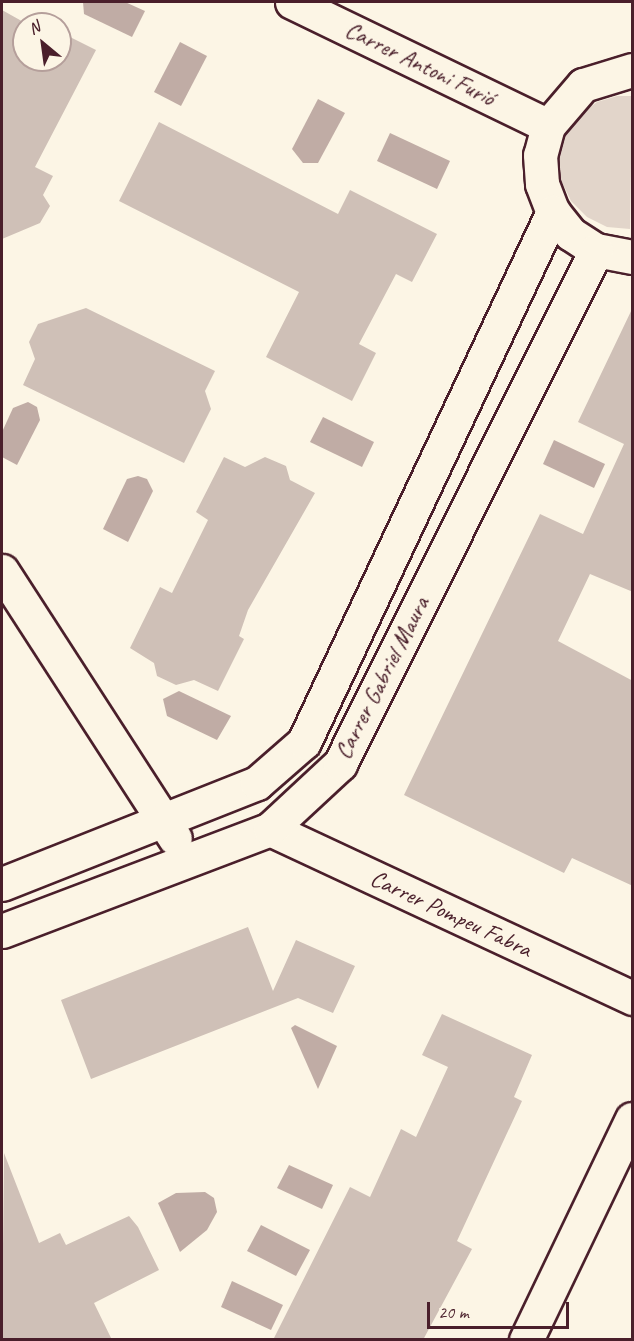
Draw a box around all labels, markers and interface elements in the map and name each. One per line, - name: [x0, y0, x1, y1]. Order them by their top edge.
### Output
- north arrow: [12, 12, 72, 72]
- street label: Carrer Antoni Furió: [341, 15, 499, 113]
- text: N: [25, 17, 43, 39]
- street label: Carrer Gabriel Maura: [328, 591, 436, 765]
- street label: Carrer Pompeu Fabra: [366, 864, 536, 964]
- scale bar: [430, 1290, 572, 1328]
- text: 20 m: [438, 1301, 469, 1323]

